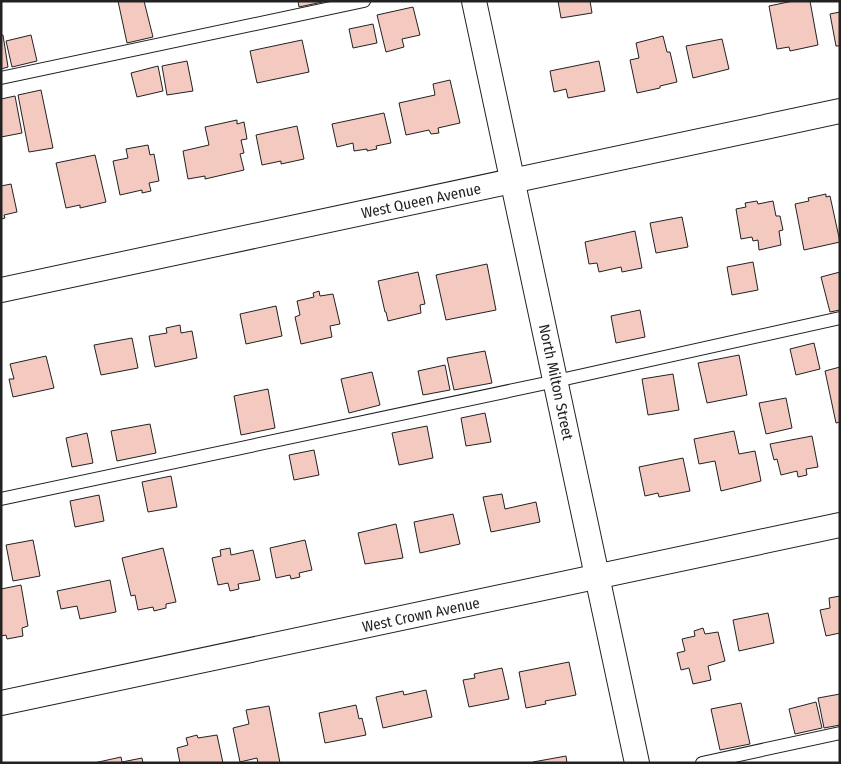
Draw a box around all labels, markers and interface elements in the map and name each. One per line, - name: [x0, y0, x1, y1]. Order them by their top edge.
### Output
- street label: West Queen Avenue: [360, 180, 482, 222]
- street label: North Milton Street: [535, 322, 577, 442]
- street label: West Crown Avenue: [361, 594, 481, 636]

